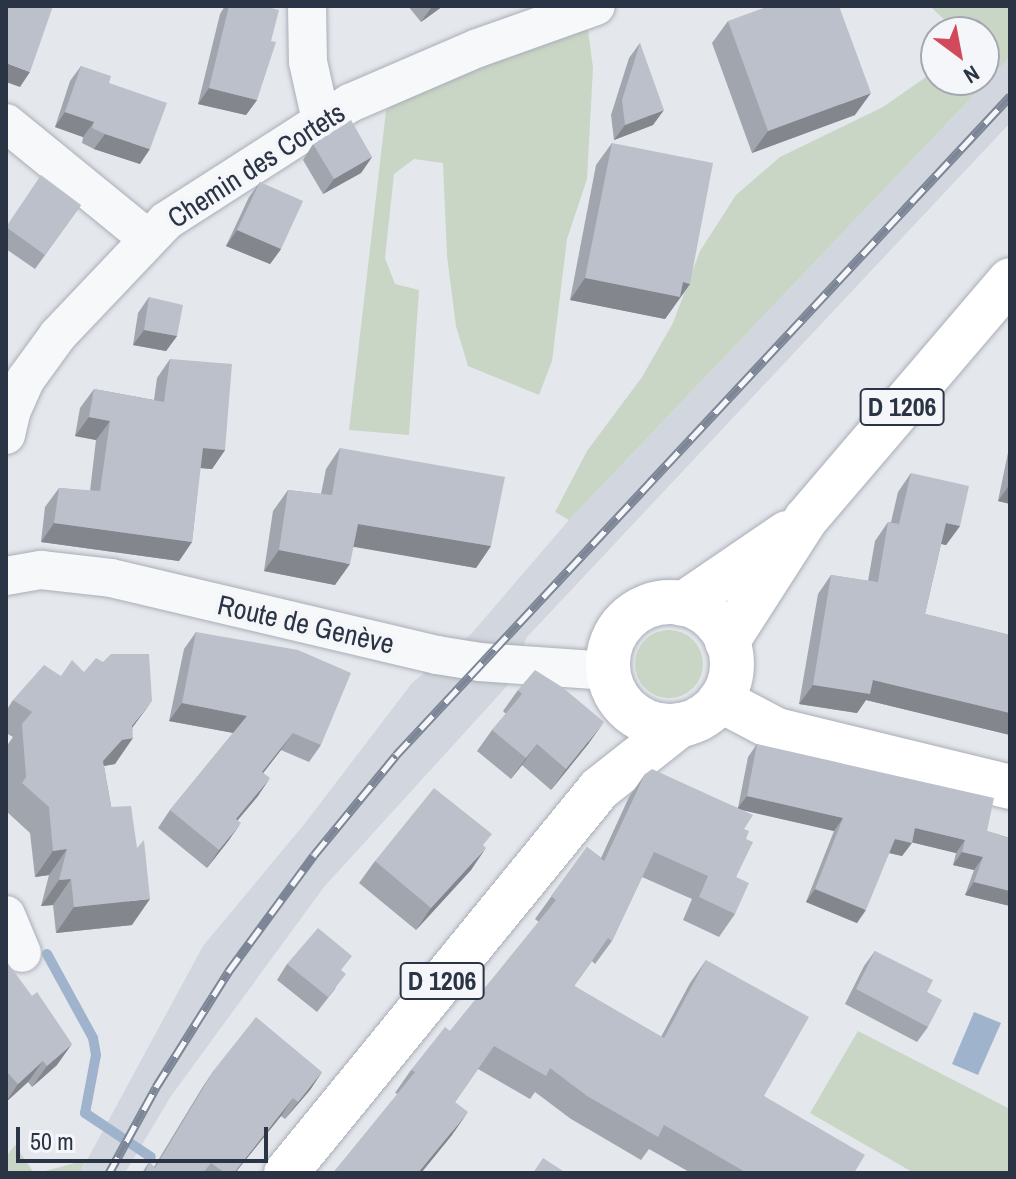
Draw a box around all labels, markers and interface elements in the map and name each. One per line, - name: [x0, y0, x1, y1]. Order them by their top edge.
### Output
- north arrow: [920, 16, 1000, 96]
- text: N: [958, 58, 985, 91]
- street label: Chemin des Cortets: [161, 95, 351, 235]
- road number: D 1206: [858, 385, 946, 429]
- street label: Route de Genève: [215, 587, 397, 661]
- road number: D 1206: [398, 959, 486, 1003]
- scale bar: [20, 1111, 272, 1161]
- text: 50 m: [30, 1125, 74, 1157]

